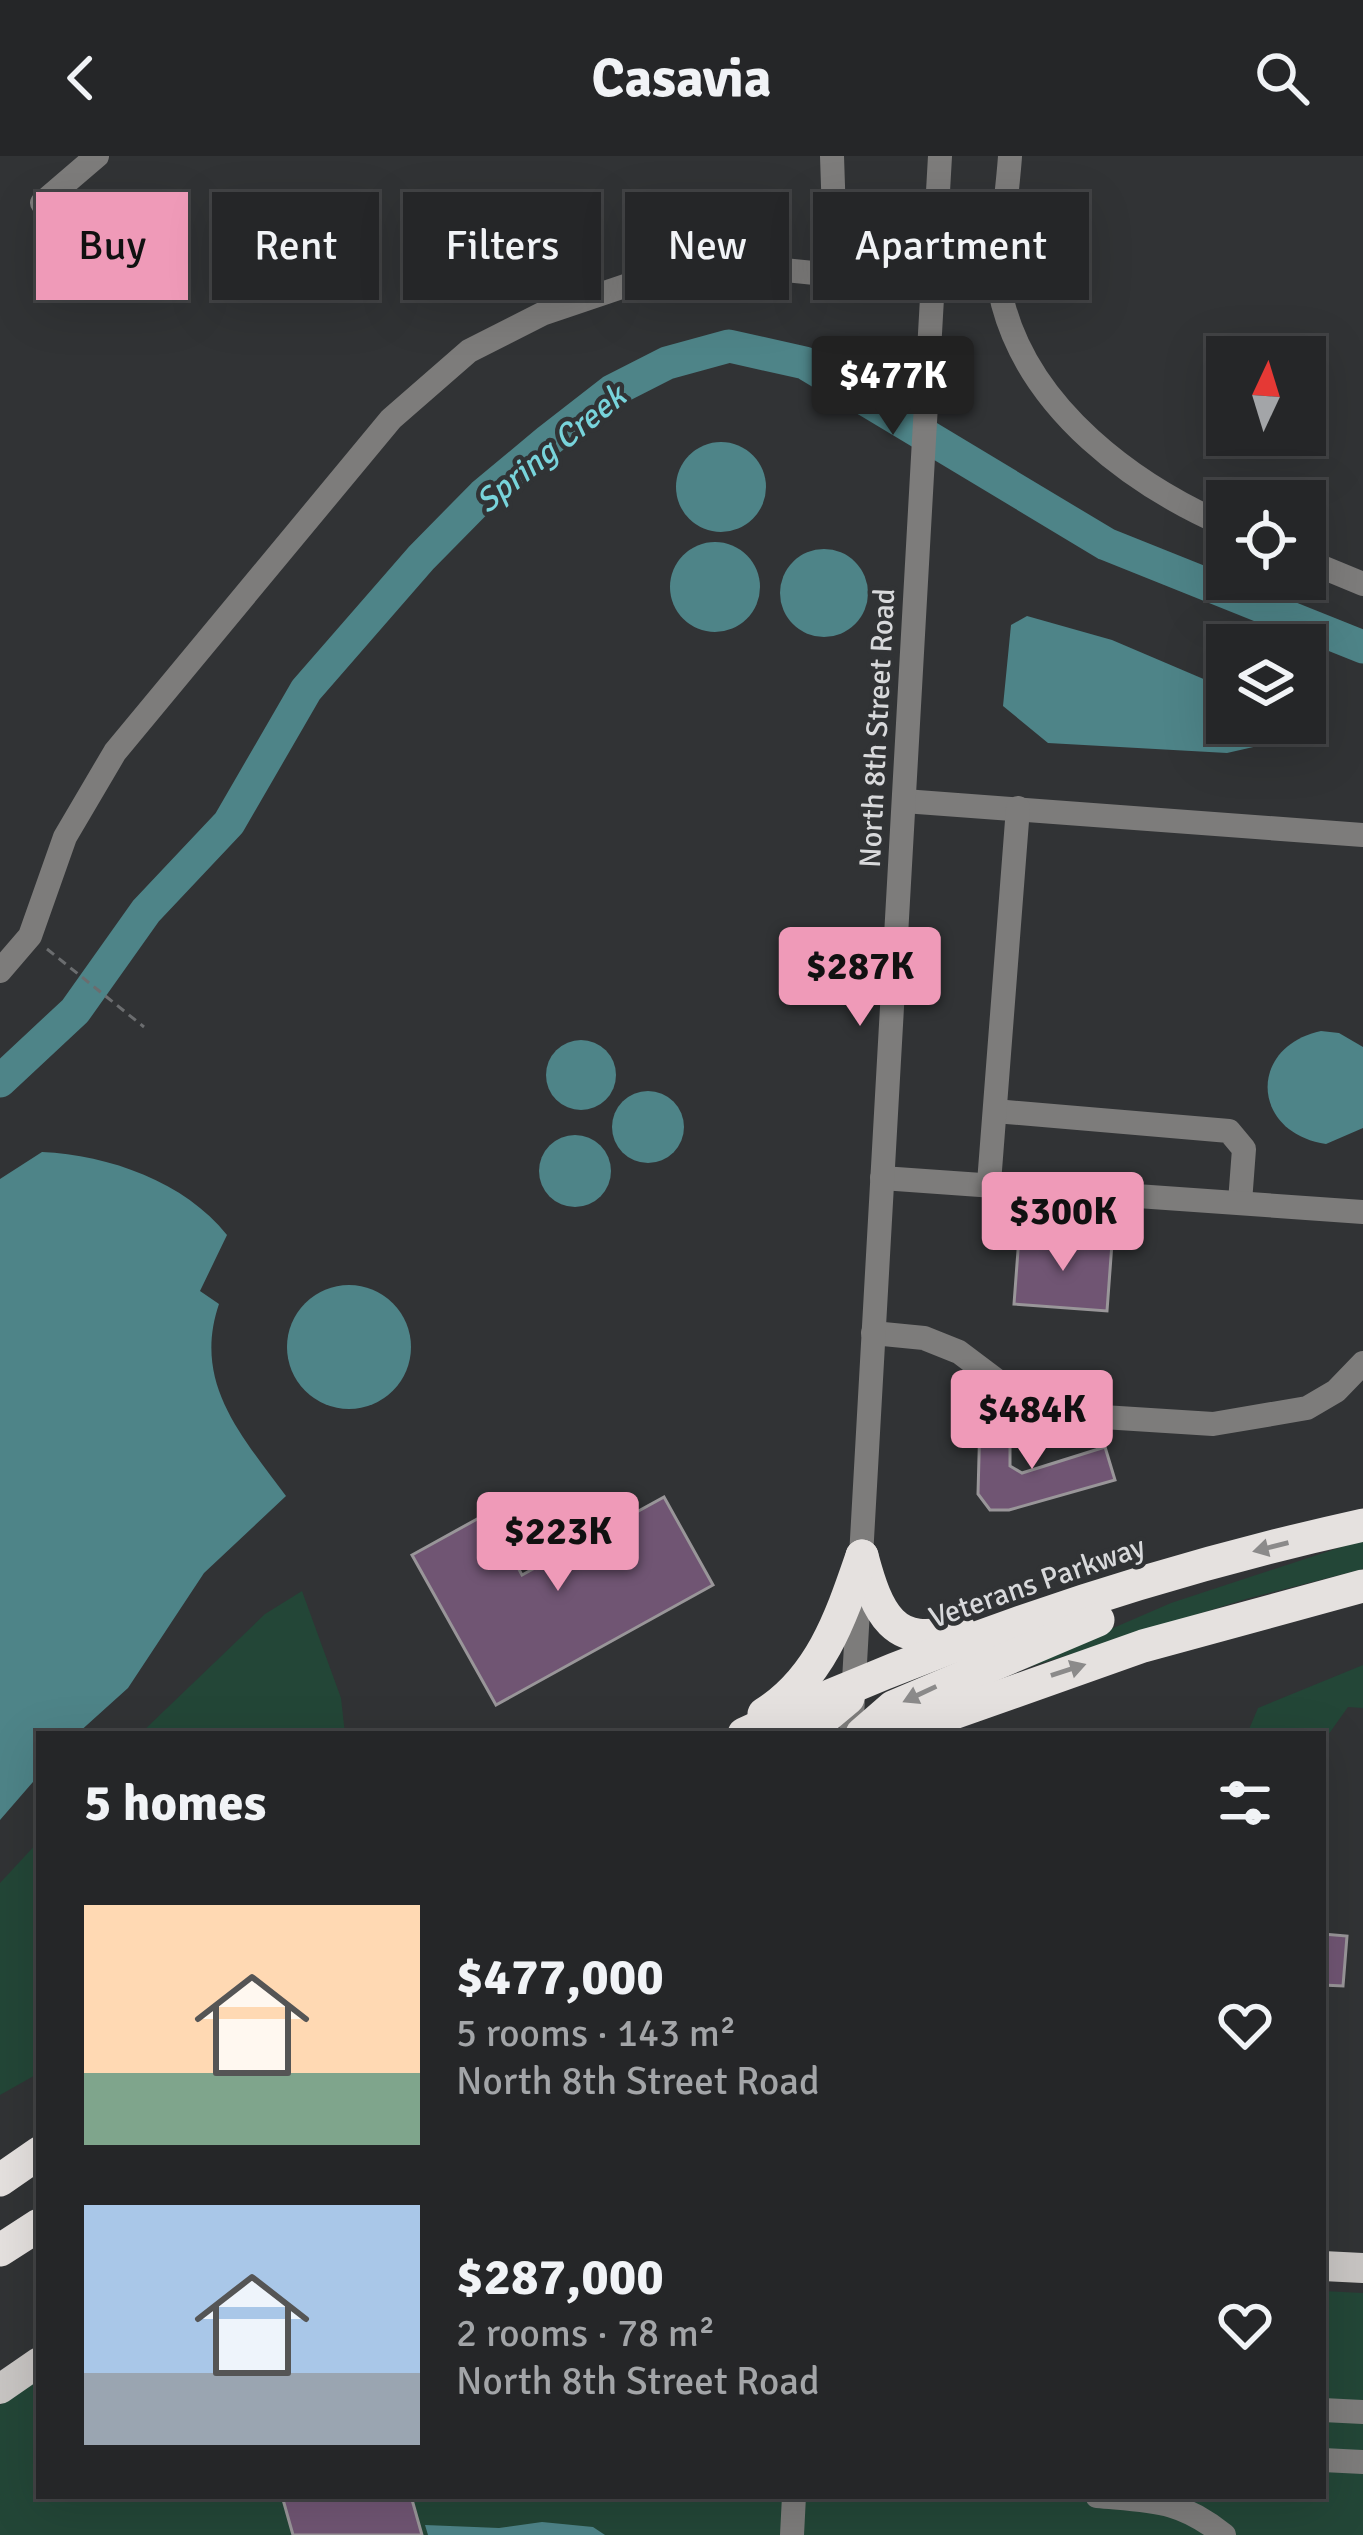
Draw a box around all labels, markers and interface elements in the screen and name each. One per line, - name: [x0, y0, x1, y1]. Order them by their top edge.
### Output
- icon: back: [48, 45, 114, 111]
- text: Casavia: [592, 45, 771, 112]
- icon: search: [1249, 45, 1315, 111]
- chip: Buy: [36, 192, 188, 300]
- chip: Rent: [212, 192, 379, 300]
- chip: Filters: [403, 192, 601, 300]
- chip: New: [625, 192, 789, 300]
- chip: Apartment: [813, 192, 1089, 300]
- pin: $477K: [809, 336, 977, 438]
- north arrow: [1206, 336, 1326, 456]
- map controls: [1206, 336, 1326, 744]
- text: $477K: [839, 351, 947, 399]
- water label: Spring Creek: [468, 375, 636, 522]
- button: locate: [1206, 480, 1326, 600]
- street label: North 8th Street Road: [852, 587, 903, 869]
- button: layers: [1206, 624, 1326, 744]
- pin: $287K: [776, 927, 944, 1029]
- text: $287K: [806, 942, 914, 990]
- pin: $300K: [979, 1172, 1147, 1274]
- text: $300K: [1009, 1187, 1117, 1235]
- pin: $484K: [948, 1370, 1116, 1472]
- text: $484K: [978, 1385, 1086, 1433]
- pin: $223K: [474, 1492, 642, 1594]
- text: $223K: [504, 1507, 612, 1555]
- street label: Veterans Parkway: [924, 1528, 1150, 1637]
- one-way arrow: [1253, 1539, 1290, 1558]
- one-way arrow: [1050, 1660, 1087, 1679]
- one-way arrow: [902, 1685, 937, 1705]
- icon: filters: [1212, 1770, 1278, 1836]
- text: 5 homes: [84, 1772, 266, 1835]
- text: $477,000: [456, 1946, 664, 2009]
- icon: home: [180, 1953, 324, 2097]
- icon: heart: [1212, 1992, 1278, 2058]
- text: 5 rooms · 143 m²: [456, 2009, 736, 2057]
- text: North 8th Street Road: [456, 2057, 820, 2105]
- text: $287,000: [456, 2246, 664, 2309]
- icon: home: [180, 2253, 324, 2397]
- icon: heart: [1212, 2292, 1278, 2358]
- text: 2 rooms · 78 m²: [456, 2309, 715, 2357]
- text: North 8th Street Road: [456, 2357, 820, 2405]

